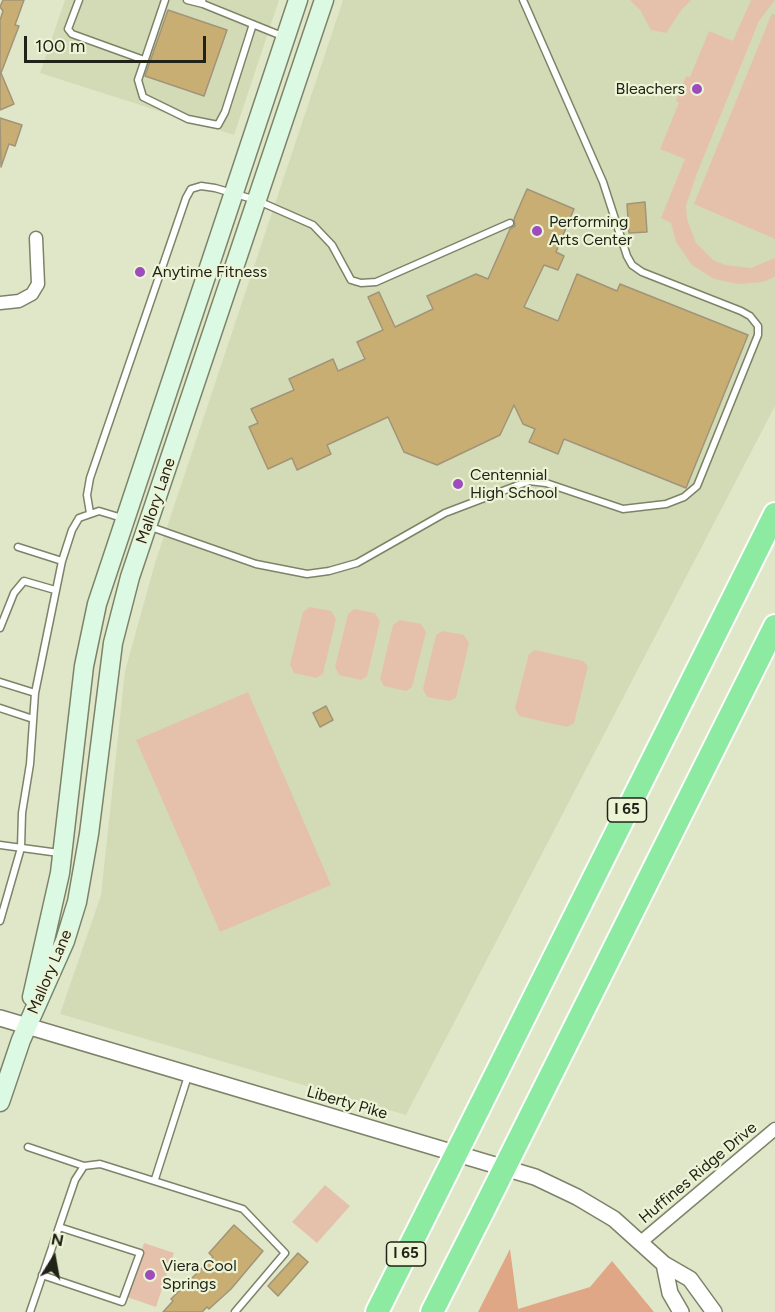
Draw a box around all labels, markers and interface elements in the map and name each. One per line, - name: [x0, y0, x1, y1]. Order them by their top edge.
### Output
- scale bar: [27, 24, 208, 62]
- text: 100 m: [35, 35, 85, 57]
- place label: Bleachers: [616, 79, 685, 99]
- marker: Bleachers: [690, 82, 704, 96]
- place label: Performing Arts Center: [549, 212, 632, 250]
- marker: Performing Arts Center: [530, 224, 544, 238]
- place label: Anytime Fitness: [152, 262, 267, 282]
- marker: Anytime Fitness: [133, 265, 147, 279]
- street label: Mallory Lane: [132, 455, 180, 547]
- place label: Centennial High School: [470, 465, 557, 503]
- marker: Centennial High School: [451, 477, 465, 491]
- road number: I 65: [608, 798, 646, 822]
- street label: Mallory Lane: [24, 927, 76, 1017]
- street label: Liberty Pike: [304, 1082, 390, 1124]
- street label: Huffines Ridge Drive: [635, 1118, 761, 1228]
- north arrow: [24, 1228, 84, 1288]
- text: N: [50, 1229, 65, 1250]
- road number: I 65: [386, 1242, 426, 1266]
- place label: Viera Cool Springs: [162, 1256, 237, 1294]
- marker: Viera Cool Springs: [143, 1268, 157, 1282]

